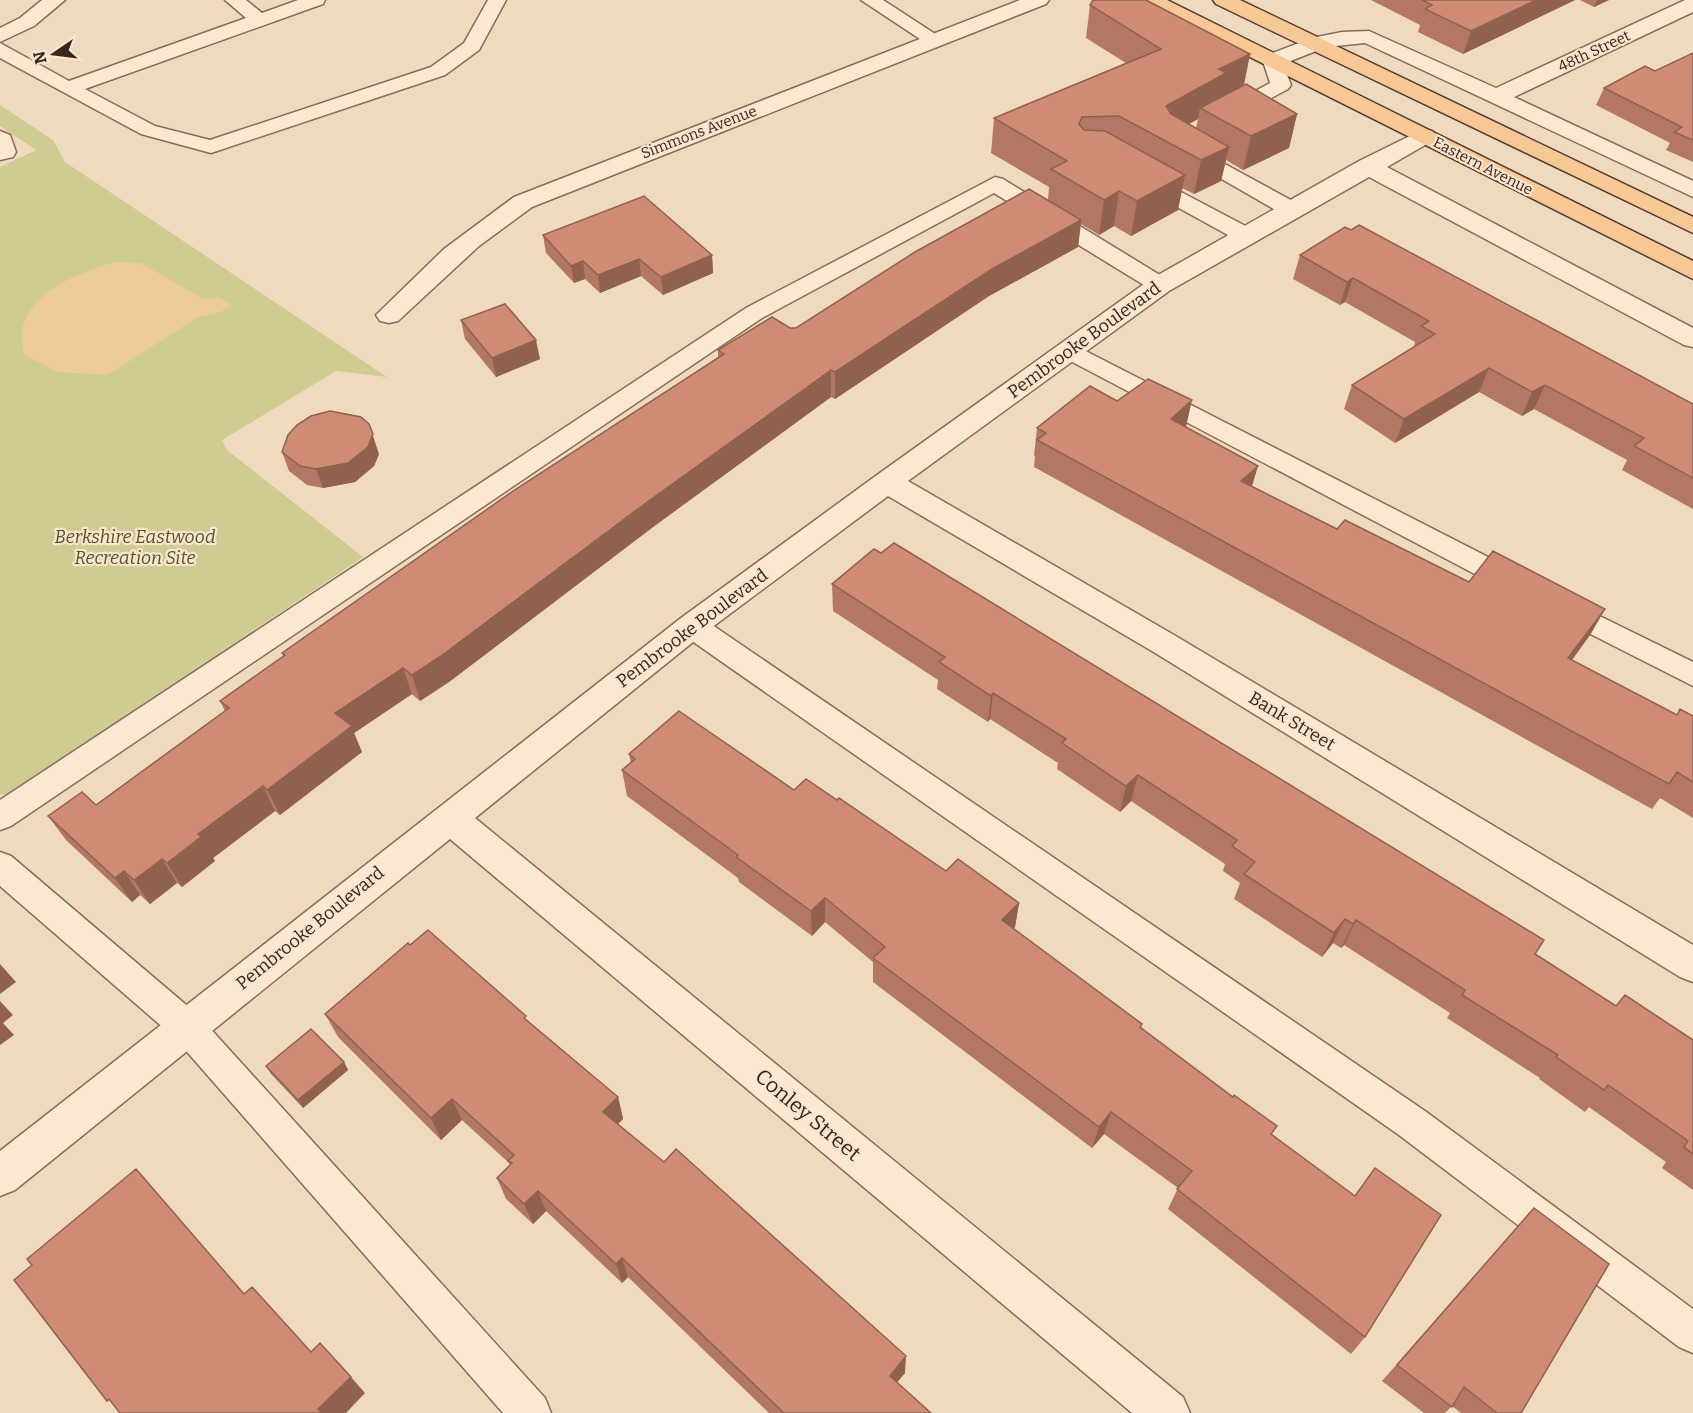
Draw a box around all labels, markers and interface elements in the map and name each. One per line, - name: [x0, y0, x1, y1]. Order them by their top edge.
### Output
- north arrow: [24, 24, 84, 84]
- street label: 48th Street: [1555, 26, 1633, 76]
- text: N: [29, 49, 51, 66]
- street label: Simmons Avenue: [639, 102, 759, 162]
- street label: Eastern Avenue: [1430, 133, 1536, 199]
- street label: Pembrooke Boulevard: [1003, 277, 1165, 403]
- park label: Berkshire Eastwood Recreation Site: [55, 526, 216, 569]
- street label: Pembrooke Boulevard: [612, 564, 772, 692]
- street label: Bank Street: [1245, 687, 1340, 756]
- street label: Pembrooke Boulevard: [232, 861, 389, 994]
- street label: Conley Street: [750, 1063, 866, 1167]

